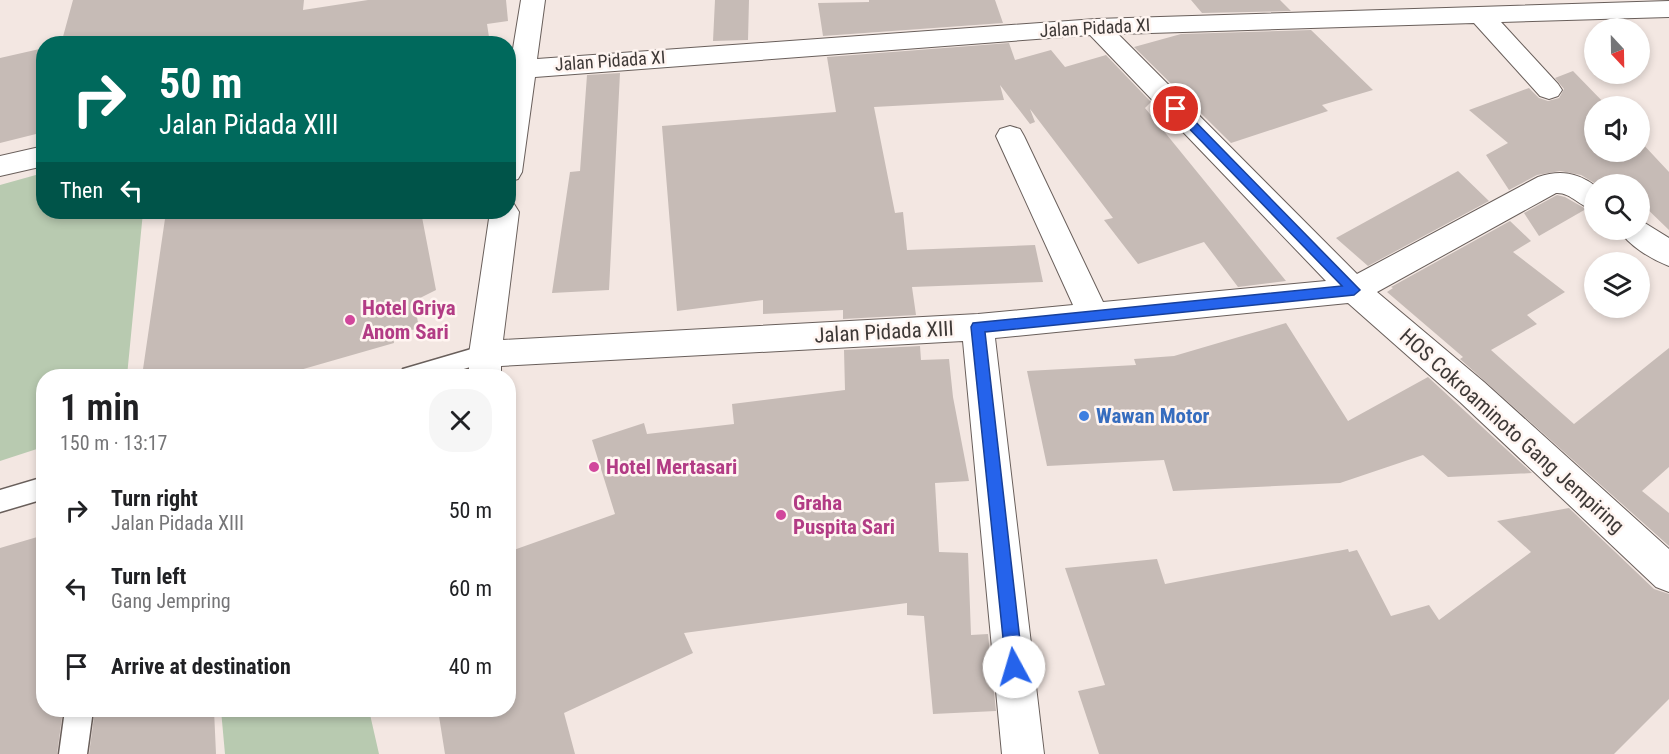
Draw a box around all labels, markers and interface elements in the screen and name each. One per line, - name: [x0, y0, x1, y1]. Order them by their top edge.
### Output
- street label: Jalan Pidada XI: [1039, 14, 1151, 41]
- north arrow: [1584, 18, 1650, 84]
- map controls: [1584, 18, 1650, 318]
- street label: Jalan Pidada XI: [554, 46, 666, 75]
- text: 50 m: [159, 59, 242, 108]
- icon: right: [60, 60, 138, 138]
- pin: [1150, 83, 1201, 134]
- icon: arrive: [1159, 92, 1192, 125]
- button: sound: [1584, 96, 1650, 162]
- text: Jalan Pidada XIII: [159, 109, 339, 141]
- icon: left: [115, 174, 148, 207]
- button: search: [1584, 174, 1650, 240]
- text: Then: [60, 178, 103, 203]
- button: layers: [1584, 252, 1650, 318]
- place label: Hotel Griya Anom Sari: [362, 296, 456, 344]
- marker: Hotel Griya Anom Sari: [343, 313, 357, 327]
- street label: Jalan Pidada XIII: [814, 316, 954, 348]
- street label: HOS Cokroaminoto Gang Jempiring: [1395, 324, 1629, 538]
- text: 1 min: [60, 387, 140, 429]
- button: close: [429, 389, 492, 452]
- place label: Wawan Motor: [1096, 404, 1210, 428]
- marker: Wawan Motor: [1077, 409, 1091, 423]
- text: 150 m · 13:17: [60, 431, 167, 455]
- place label: Hotel Mertasari: [606, 455, 737, 479]
- marker: Hotel Mertasari: [587, 460, 601, 474]
- text: Turn right: [111, 486, 198, 511]
- place label: Graha Puspita Sari: [793, 491, 895, 539]
- icon: right: [60, 494, 93, 527]
- text: 50 m: [449, 498, 492, 523]
- marker: Graha Puspita Sari: [774, 508, 788, 522]
- text: Jalan Pidada XIII: [111, 511, 244, 535]
- text: Turn left: [111, 564, 186, 589]
- icon: left: [60, 572, 93, 605]
- text: 60 m: [449, 576, 492, 601]
- text: Gang Jempring: [111, 589, 231, 613]
- position arrow: [982, 635, 1046, 699]
- icon: arrive: [60, 650, 93, 683]
- text: Arrive at destination: [111, 654, 291, 679]
- text: 40 m: [449, 654, 492, 679]

